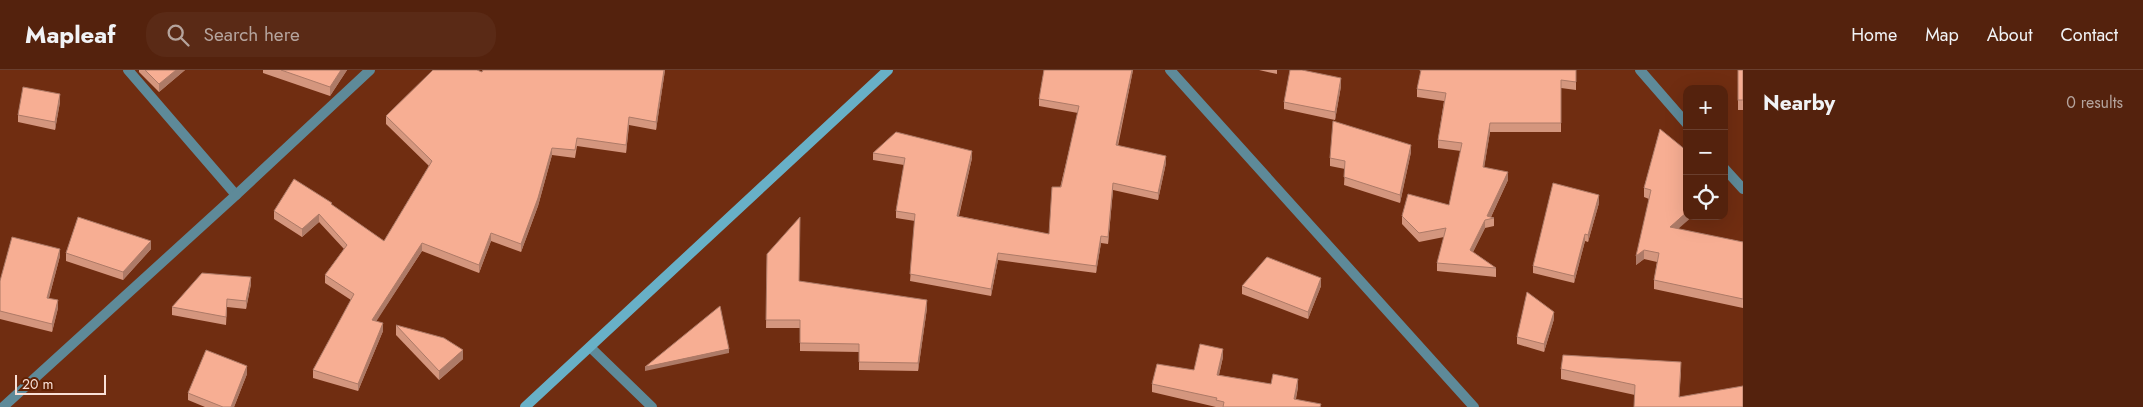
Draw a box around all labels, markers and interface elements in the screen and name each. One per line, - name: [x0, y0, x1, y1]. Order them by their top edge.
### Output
- search box: [146, 12, 496, 57]
- text: Mapleaf: [25, 17, 116, 52]
- icon: search: [164, 21, 192, 49]
- text: Search here: [204, 21, 300, 48]
- text: Home: [1851, 22, 1897, 48]
- text: Map: [1925, 22, 1959, 48]
- text: About: [1987, 22, 2032, 48]
- text: Contact: [2060, 22, 2118, 48]
- map controls: [1683, 85, 1728, 220]
- button: +: [1683, 85, 1728, 130]
- text: Nearby: [1763, 88, 1835, 118]
- text: 0 results: [2066, 91, 2123, 114]
- button: −: [1683, 130, 1728, 175]
- button: locate: [1683, 175, 1728, 220]
- scale bar: [15, 372, 106, 395]
- text: 20 m: [22, 374, 54, 394]

